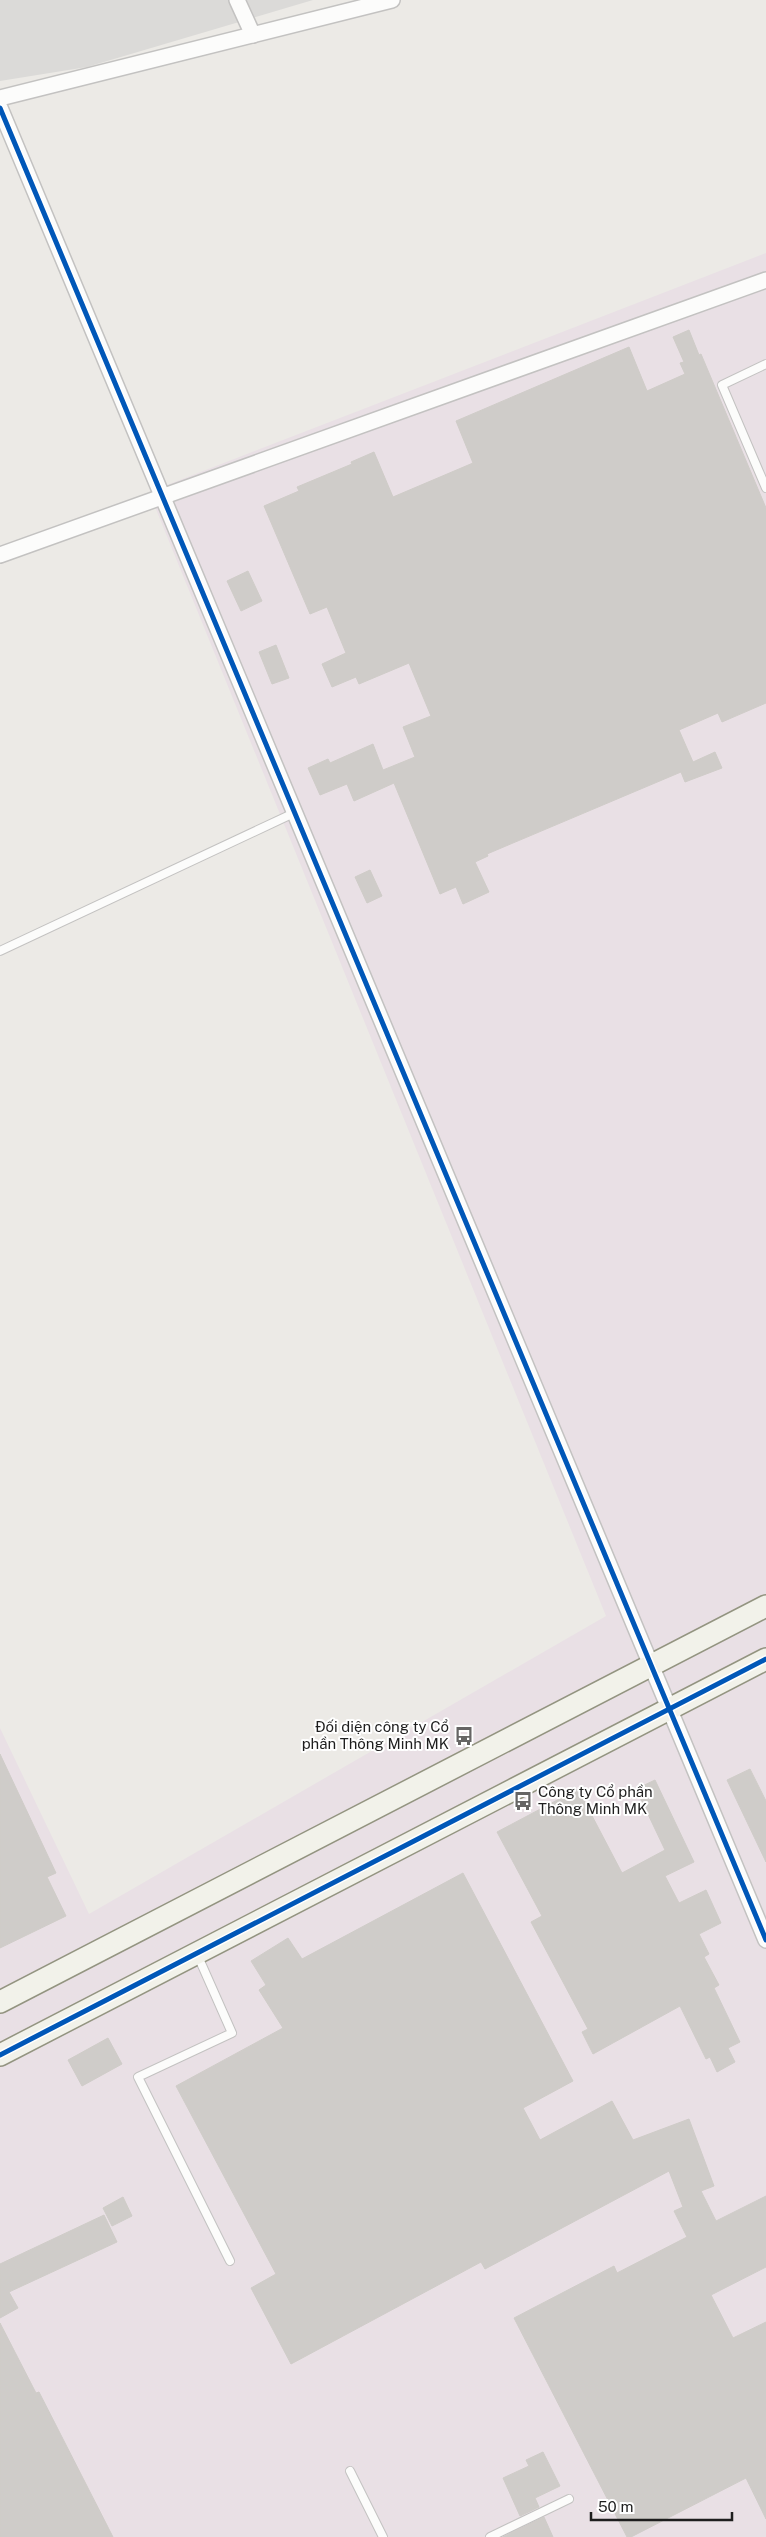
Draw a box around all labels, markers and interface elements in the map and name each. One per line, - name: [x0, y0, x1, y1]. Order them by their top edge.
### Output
- place label: Đối diện công ty Cổ phần Thông Minh MK: [302, 1718, 449, 1752]
- bus stop icon: Đối diện công ty Cổ phần Thông Minh MK: [453, 1725, 475, 1747]
- place label: Công ty Cổ phần Thông Minh MK: [538, 1783, 653, 1817]
- bus stop icon: Công ty Cổ phần Thông Minh MK: [512, 1790, 534, 1812]
- scale bar: [591, 2490, 732, 2522]
- text: 50 m: [598, 2498, 633, 2515]

